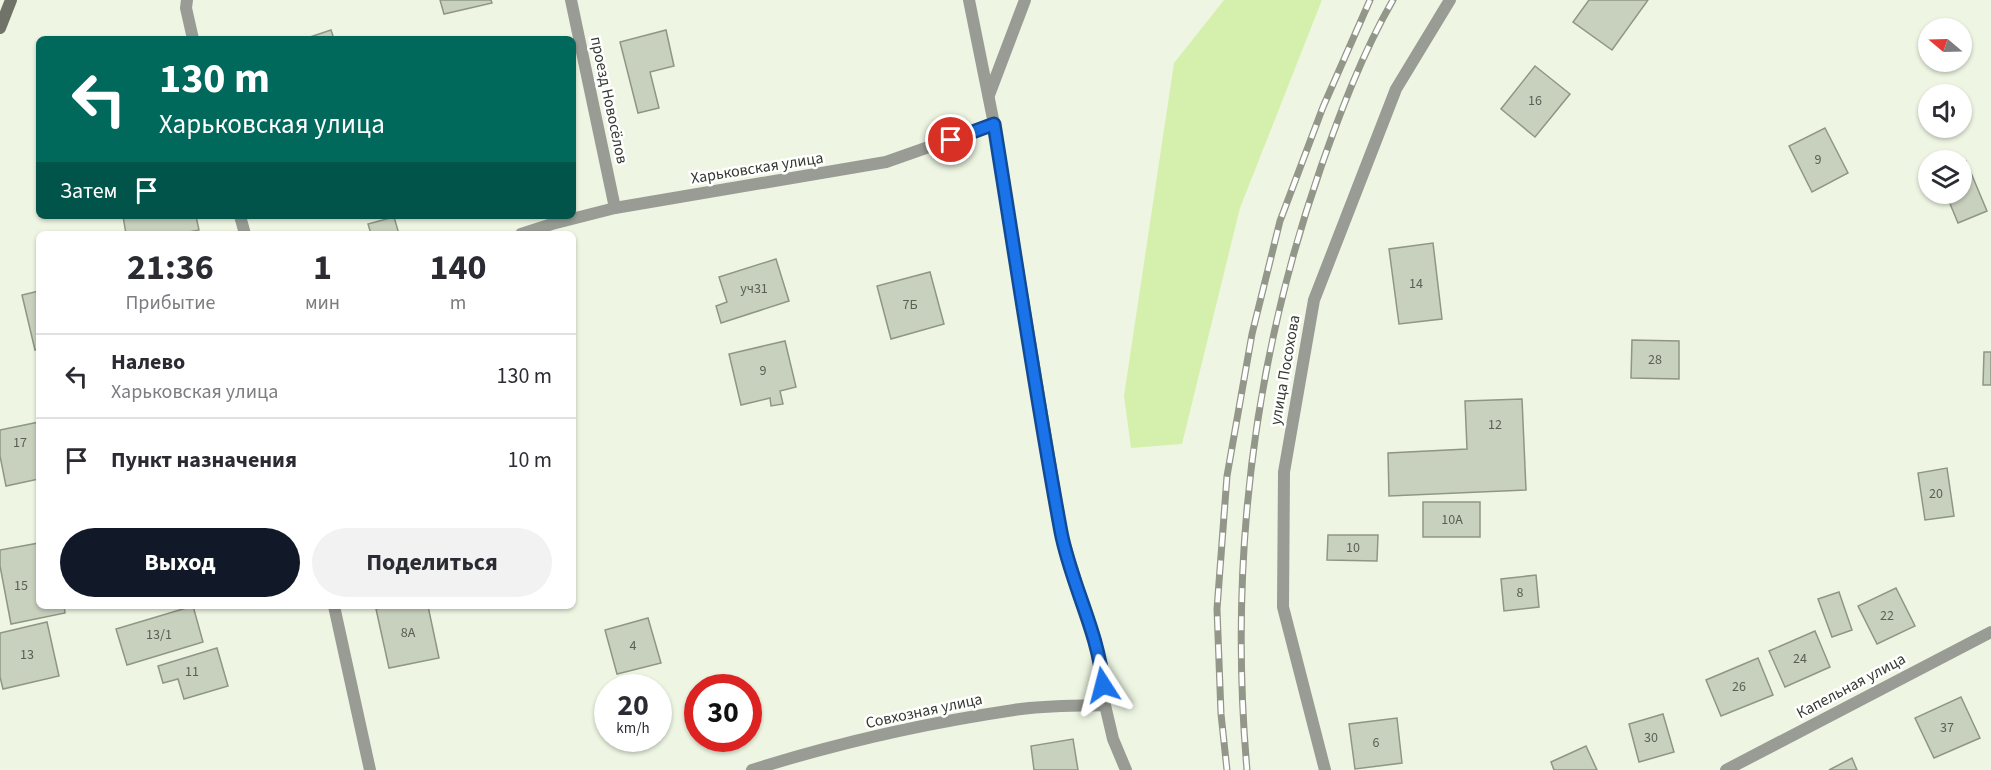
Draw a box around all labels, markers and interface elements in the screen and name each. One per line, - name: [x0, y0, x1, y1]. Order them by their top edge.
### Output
- north arrow: [1918, 18, 1972, 72]
- map controls: [1918, 18, 1972, 204]
- street label: проезд Новосёлов: [585, 34, 633, 166]
- text: 130 m: [159, 49, 270, 109]
- icon: left: [60, 60, 138, 138]
- button: sound: [1918, 84, 1972, 138]
- house number: 16: [1528, 91, 1542, 111]
- text: Харьковская улица: [159, 105, 385, 144]
- pin: [925, 114, 976, 165]
- icon: arrive: [934, 123, 967, 156]
- street label: Харьковская улица: [689, 147, 825, 189]
- house number: 9: [1815, 150, 1822, 170]
- button: layers: [1918, 150, 1972, 204]
- icon: arrive: [130, 174, 163, 207]
- text: Затем: [60, 175, 118, 207]
- text: 21:36: [127, 242, 214, 293]
- text: 1: [313, 242, 332, 293]
- text: 140: [430, 242, 487, 293]
- house number: 14: [1409, 274, 1423, 294]
- house number: уч31: [740, 279, 768, 299]
- text: Прибытие: [125, 289, 216, 317]
- text: мин: [305, 289, 340, 317]
- text: m: [450, 289, 466, 317]
- house number: 7Б: [902, 295, 918, 315]
- street label: улица Посохова: [1265, 313, 1305, 427]
- text: Налево: [111, 346, 185, 378]
- house number: 28: [1648, 350, 1662, 370]
- icon: left: [60, 360, 93, 393]
- text: 130 m: [497, 360, 552, 392]
- house number: 9: [760, 361, 767, 381]
- text: Харьковская улица: [111, 378, 278, 406]
- house number: 12: [1488, 415, 1502, 435]
- house number: 17: [13, 433, 27, 453]
- icon: arrive: [60, 444, 93, 477]
- text: Пункт назначения: [111, 444, 297, 476]
- text: 10 m: [507, 444, 552, 476]
- house number: 20: [1929, 484, 1943, 504]
- house number: 10А: [1441, 510, 1463, 530]
- button: Выход: [60, 528, 300, 597]
- button: Поделиться: [312, 528, 552, 597]
- house number: 10: [1346, 538, 1360, 558]
- house number: 15: [14, 576, 28, 596]
- house number: 8: [1517, 583, 1524, 603]
- house number: 22: [1880, 606, 1894, 626]
- house number: 8А: [401, 623, 416, 643]
- house number: 13/1: [146, 625, 172, 645]
- house number: 4: [630, 636, 637, 656]
- house number: 13: [20, 645, 34, 665]
- street label: Капельная улица: [1792, 648, 1910, 724]
- house number: 24: [1793, 649, 1807, 669]
- position arrow: [1071, 653, 1135, 717]
- house number: 11: [185, 662, 199, 682]
- speed limit sign: 30: [684, 674, 762, 752]
- house number: 26: [1732, 677, 1746, 697]
- text: 20: [617, 684, 649, 727]
- street label: Совхозная улица: [864, 688, 984, 734]
- text: km/h: [616, 718, 650, 739]
- house number: 37: [1940, 718, 1954, 738]
- house number: 30: [1644, 728, 1658, 748]
- house number: 6: [1373, 733, 1380, 753]

